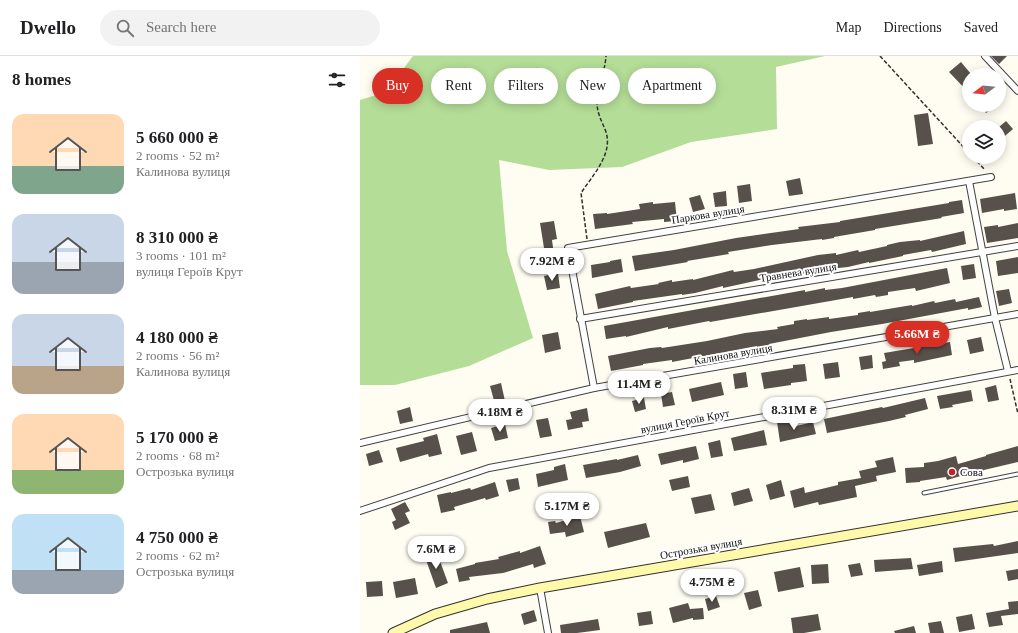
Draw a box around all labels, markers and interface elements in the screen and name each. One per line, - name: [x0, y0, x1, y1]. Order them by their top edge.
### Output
- search box: [100, 10, 380, 46]
- text: Dwello: [20, 17, 76, 38]
- icon: search: [114, 17, 136, 39]
- text: Search here: [146, 19, 216, 35]
- text: Map: [836, 20, 861, 35]
- text: Directions: [883, 20, 942, 35]
- text: Saved: [964, 20, 998, 35]
- chip: Buy: [372, 68, 423, 104]
- chip: Rent: [431, 68, 486, 104]
- chip: Filters: [494, 68, 558, 104]
- chip: New: [566, 68, 620, 104]
- chip: Apartment: [628, 68, 716, 104]
- north arrow: [962, 68, 1006, 112]
- map controls: [962, 68, 1006, 164]
- icon: filters: [326, 69, 348, 91]
- text: 8 homes: [12, 70, 71, 89]
- button: layers: [962, 120, 1006, 164]
- text: 5 660 000 ₴: [136, 128, 218, 147]
- icon: home: [44, 130, 92, 178]
- text: 2 rooms · 52 m²: [136, 148, 219, 163]
- text: Калинова вулиця: [136, 164, 230, 179]
- street label: Паркова вулиця: [671, 202, 745, 226]
- text: 8 310 000 ₴: [136, 228, 218, 247]
- icon: home: [44, 230, 92, 278]
- text: 3 rooms · 101 m²: [136, 248, 226, 263]
- pin: 7.92M ₴: [515, 248, 589, 282]
- text: 7.92M ₴: [529, 253, 575, 268]
- street label: Травнева вулиця: [759, 260, 837, 284]
- text: вулиця Героїв Крут: [136, 264, 243, 279]
- pin: 5.66M ₴: [880, 321, 954, 355]
- text: 5.66M ₴: [894, 326, 940, 341]
- text: 4 180 000 ₴: [136, 328, 218, 347]
- icon: home: [44, 330, 92, 378]
- street label: Калинова вулиця: [693, 341, 773, 367]
- text: 2 rooms · 56 m²: [136, 348, 219, 363]
- text: Калинова вулиця: [136, 364, 230, 379]
- pin: 11.4M ₴: [602, 371, 676, 405]
- text: 11.4M ₴: [617, 376, 661, 391]
- pin: 8.31M ₴: [757, 397, 831, 431]
- pin: 4.18M ₴: [463, 399, 537, 433]
- text: 8.31M ₴: [771, 402, 817, 417]
- text: 4.18M ₴: [477, 404, 523, 419]
- street label: вулиця Героїв Крут: [640, 406, 731, 436]
- text: 5 170 000 ₴: [136, 428, 218, 447]
- icon: home: [44, 430, 92, 478]
- text: 2 rooms · 68 m²: [136, 448, 219, 463]
- text: Острозька вулиця: [136, 464, 234, 479]
- place label: Сова: [960, 466, 983, 478]
- marker: Сова: [947, 467, 957, 477]
- pin: 5.17M ₴: [530, 493, 604, 527]
- text: 5.17M ₴: [544, 498, 590, 513]
- text: 4 750 000 ₴: [136, 528, 218, 547]
- icon: home: [44, 530, 92, 578]
- street label: Острозька вулиця: [659, 535, 743, 561]
- pin: 7.6M ₴: [403, 536, 469, 570]
- text: 7.6M ₴: [417, 541, 456, 556]
- text: 2 rooms · 62 m²: [136, 548, 219, 563]
- text: Острозька вулиця: [136, 564, 234, 579]
- pin: 4.75M ₴: [675, 569, 749, 603]
- text: 4.75M ₴: [689, 574, 735, 589]

